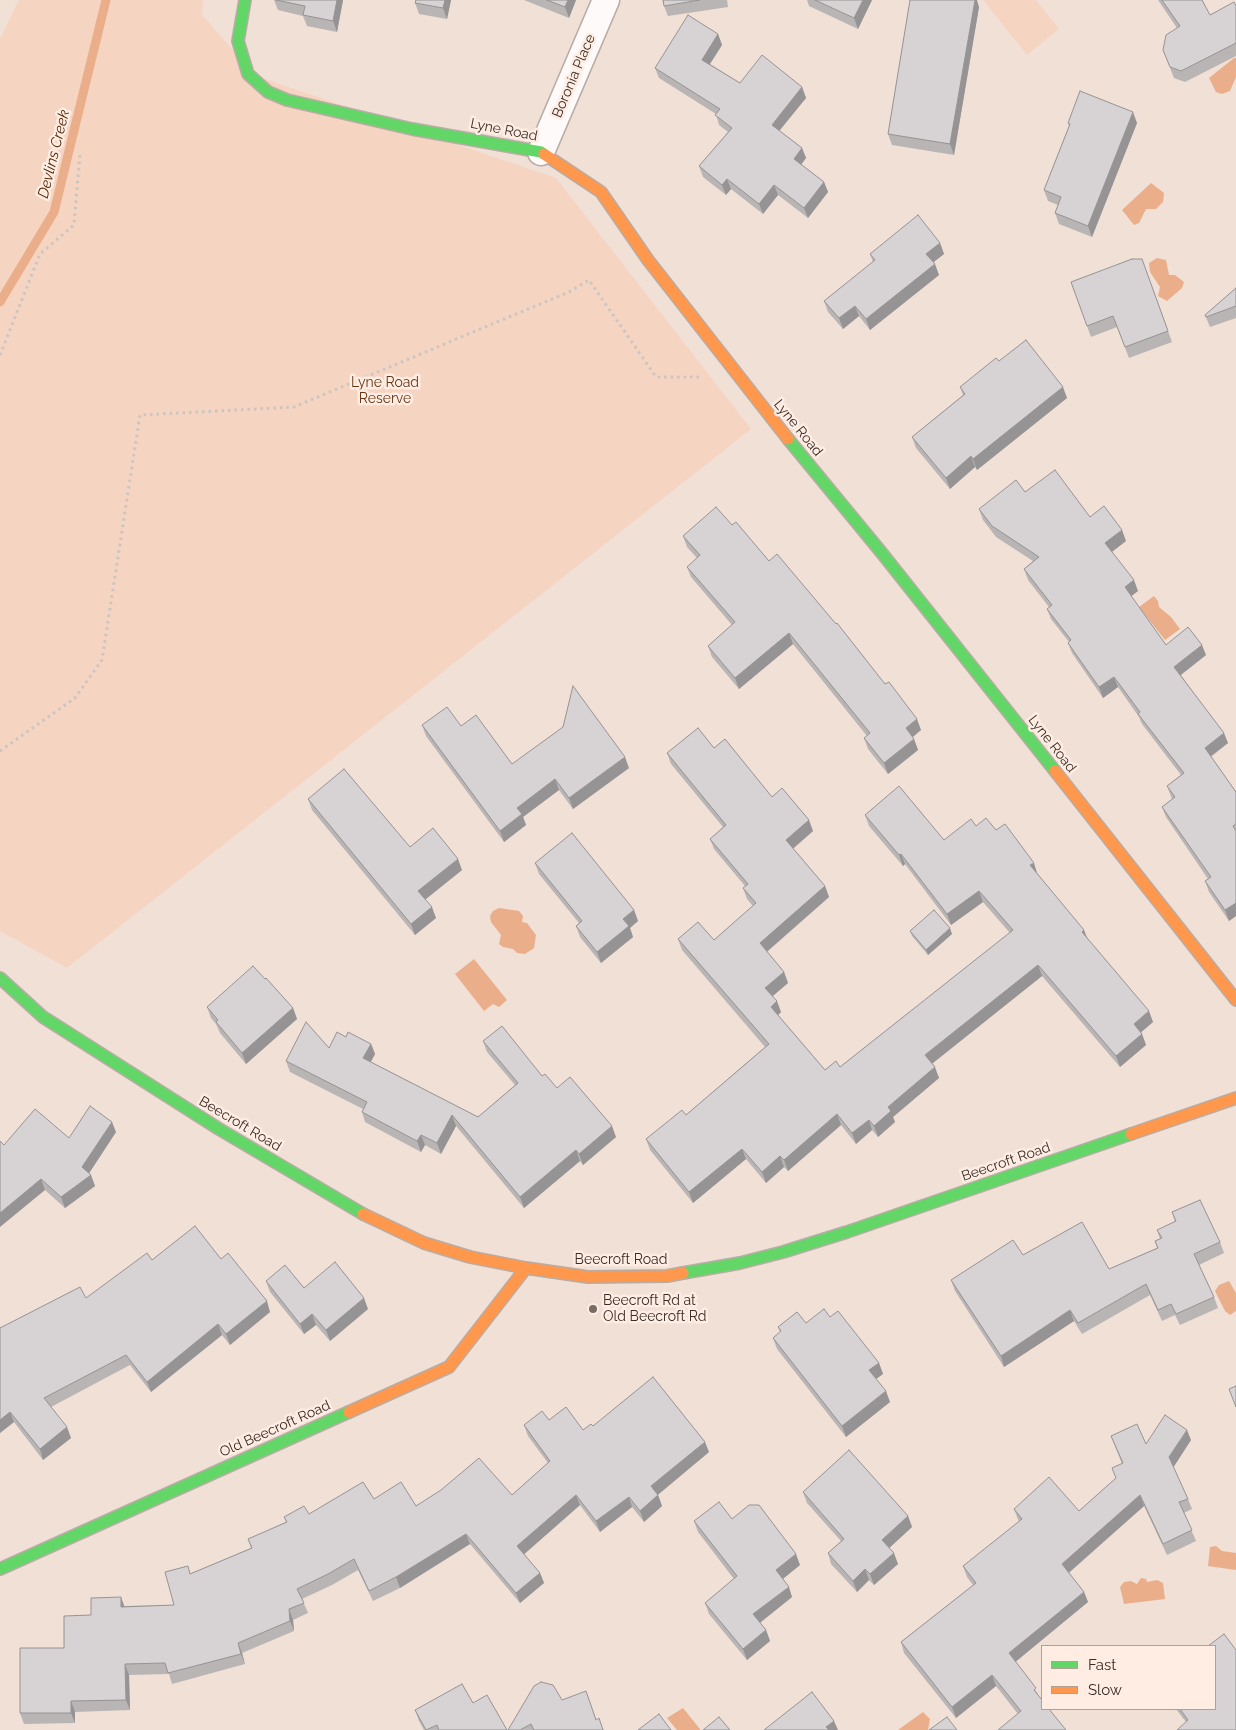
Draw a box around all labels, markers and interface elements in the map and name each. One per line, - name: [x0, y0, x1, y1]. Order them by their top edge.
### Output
- street label: Boronia Place: [549, 32, 599, 120]
- water label: Devlins Creek: [34, 108, 74, 200]
- street label: Lyne Road: [469, 115, 539, 145]
- park label: Lyne Road Reserve: [351, 375, 419, 408]
- street label: Lyne Road: [770, 396, 826, 460]
- street label: Lyne Road: [1024, 712, 1080, 776]
- street label: Beecroft Road: [196, 1093, 284, 1155]
- street label: Beecroft Road: [959, 1139, 1053, 1185]
- street label: Beecroft Road: [575, 1252, 667, 1268]
- place label: Beecroft Rd at Old Beecroft Rd: [603, 1293, 706, 1325]
- marker: Beecroft Rd at Old Beecroft Rd: [587, 1303, 599, 1315]
- street label: Old Beecroft Road: [217, 1397, 333, 1461]
- legend: [1041, 1645, 1216, 1710]
- text: Fast: [1088, 1656, 1116, 1674]
- text: Slow: [1088, 1681, 1122, 1699]

